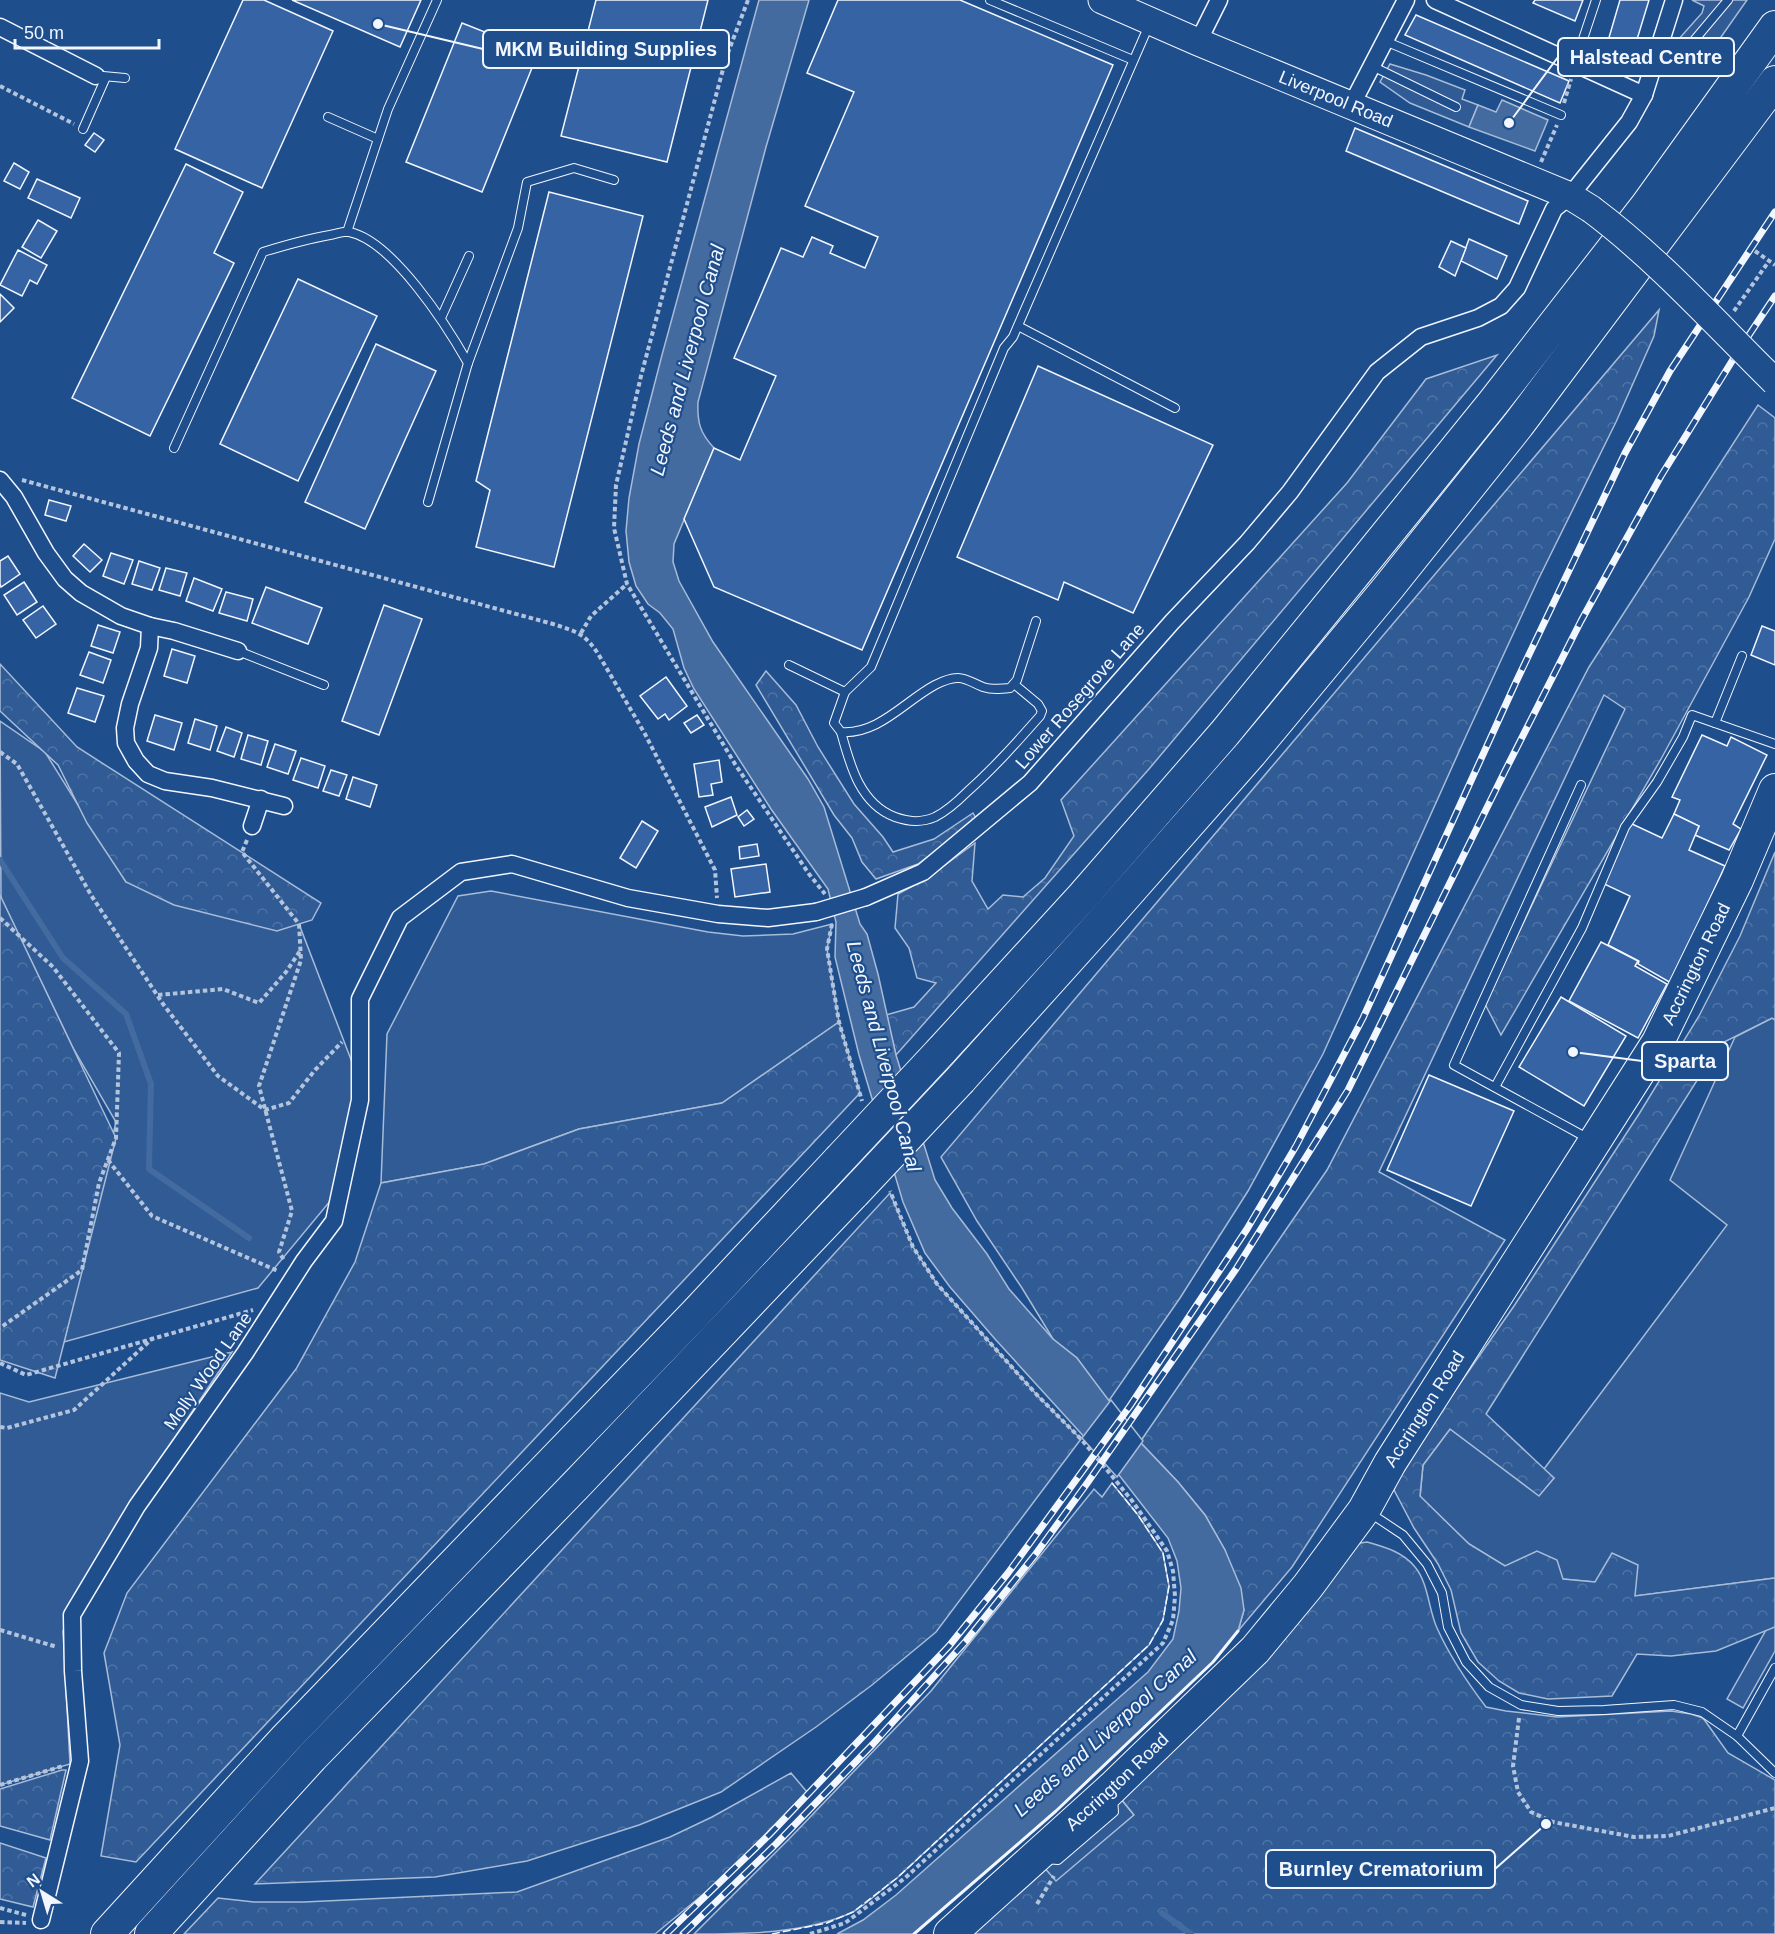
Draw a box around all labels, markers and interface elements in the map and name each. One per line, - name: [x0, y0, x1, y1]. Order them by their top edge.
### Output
- scale bar: [15, 12, 159, 50]
- text: 50 m: [24, 23, 64, 43]
- callout: MKM Building Supplies: [483, 30, 729, 68]
- text: MKM Building Supplies: [495, 38, 717, 60]
- callout: Halstead Centre: [1558, 38, 1734, 76]
- text: Halstead Centre: [1570, 46, 1722, 68]
- street label: Liverpool Road: [1276, 67, 1396, 131]
- water label: Leeds and Liverpool Canal: [646, 242, 729, 478]
- street label: Lower Rosegrove Lane: [1011, 619, 1149, 773]
- street label: Accrington Road: [1658, 900, 1734, 1028]
- water label: Leeds and Liverpool Canal: [843, 938, 926, 1174]
- callout: Sparta: [1642, 1042, 1728, 1080]
- text: Sparta: [1654, 1050, 1717, 1072]
- street label: Molly Wood Lane: [160, 1308, 256, 1434]
- street label: Accrington Road: [1380, 1347, 1469, 1471]
- water label: Leeds and Liverpool Canal: [1009, 1645, 1201, 1821]
- street label: Accrington Road: [1062, 1729, 1173, 1835]
- callout: Burnley Crematorium: [1266, 1850, 1495, 1888]
- text: Burnley Crematorium: [1279, 1858, 1483, 1880]
- north arrow: [12, 1862, 72, 1922]
- text: N: [24, 1870, 43, 1891]

